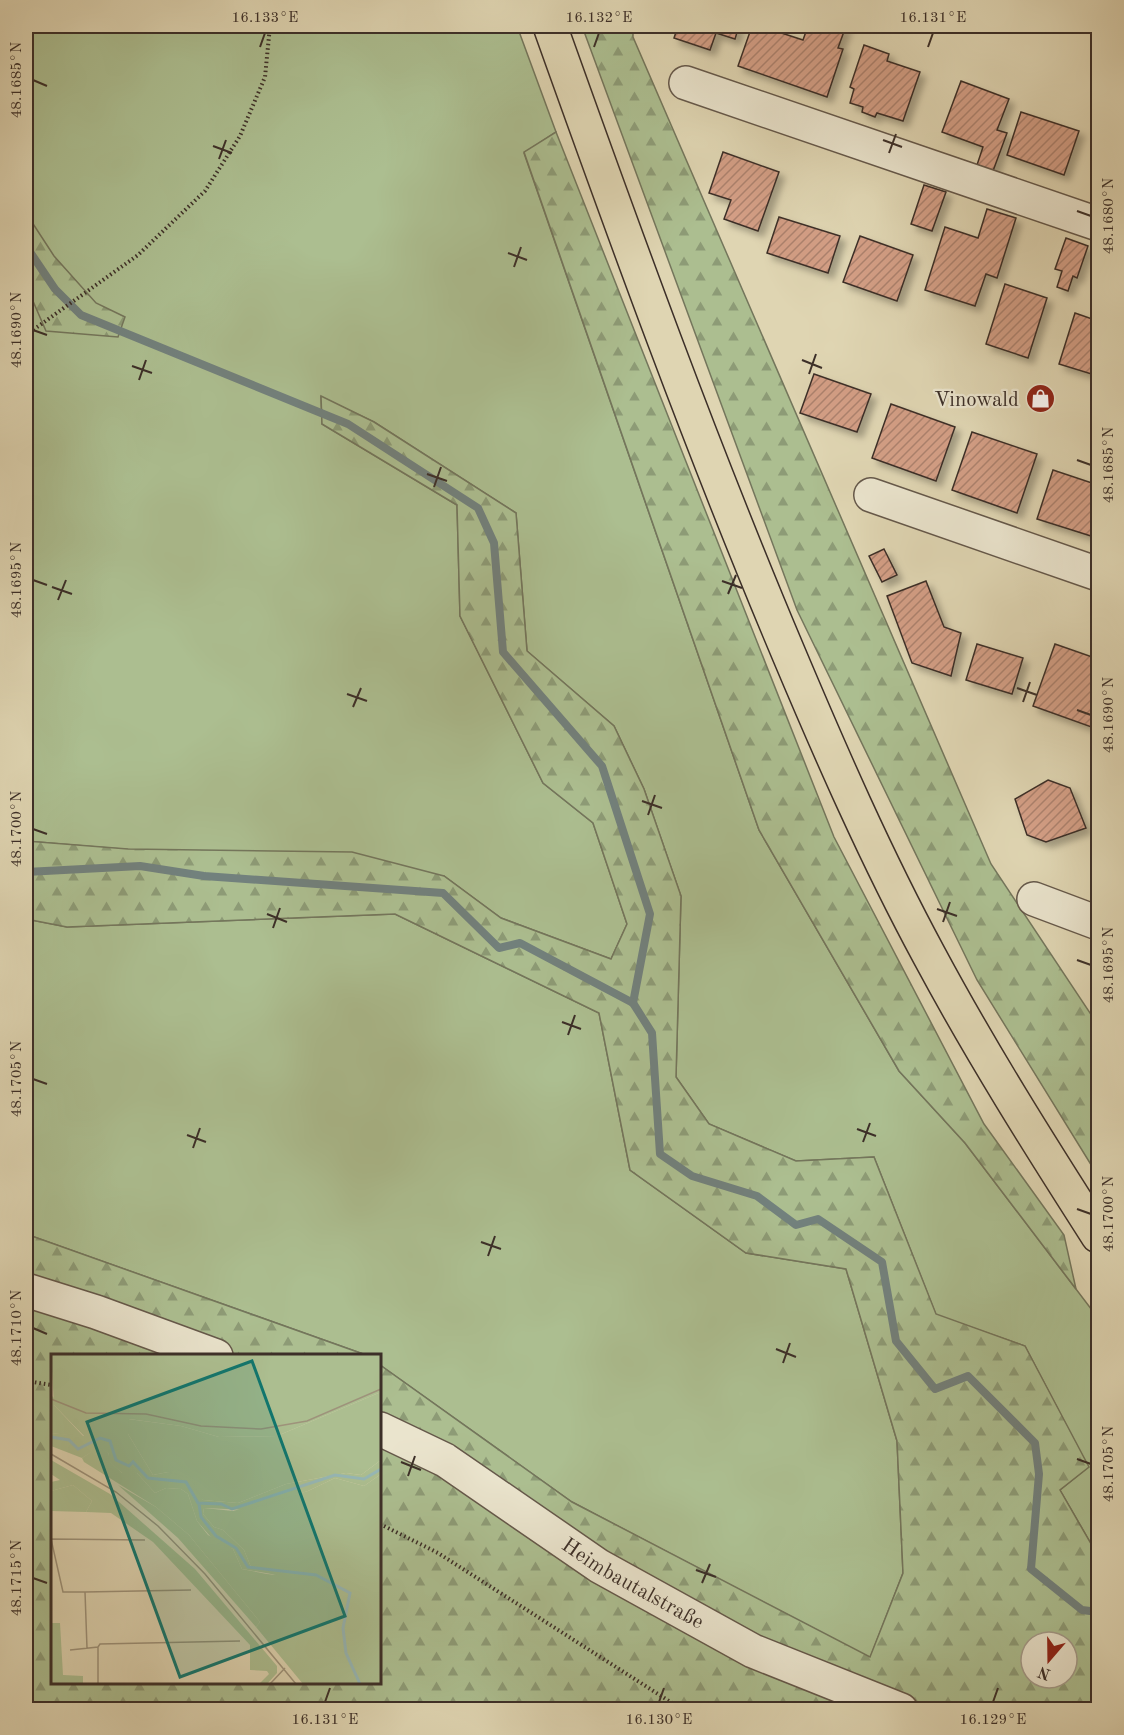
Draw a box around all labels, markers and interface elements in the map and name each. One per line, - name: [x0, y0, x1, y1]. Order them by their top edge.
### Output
- text: 16.133°E: [232, 11, 298, 26]
- text: 16.132°E: [566, 11, 632, 26]
- text: 16.131°E: [900, 11, 966, 26]
- text: 48.1685°N: [10, 41, 25, 118]
- text: 48.1680°N: [1102, 177, 1117, 254]
- text: 48.1690°N: [10, 291, 25, 368]
- shop icon: Vinowald: [1024, 383, 1056, 415]
- place label: Vinowald: [934, 390, 1019, 411]
- text: 48.1685°N: [1102, 426, 1117, 503]
- text: 48.1695°N: [10, 541, 25, 618]
- text: 48.1690°N: [1102, 676, 1117, 753]
- text: 48.1700°N: [10, 790, 25, 867]
- text: 48.1695°N: [1102, 926, 1117, 1003]
- text: 48.1705°N: [10, 1040, 25, 1117]
- text: 48.1700°N: [1102, 1175, 1117, 1252]
- text: 48.1710°N: [10, 1289, 25, 1366]
- inset map: [51, 1354, 381, 1684]
- text: 48.1705°N: [1102, 1425, 1117, 1502]
- street label: Heimbautalstraße: [557, 1535, 707, 1634]
- text: 48.1715°N: [10, 1539, 25, 1616]
- north arrow: [1019, 1630, 1079, 1690]
- text: N: [1035, 1662, 1053, 1682]
- text: 16.131°E: [292, 1713, 358, 1728]
- text: 16.130°E: [626, 1713, 692, 1728]
- text: 16.129°E: [960, 1713, 1026, 1728]

